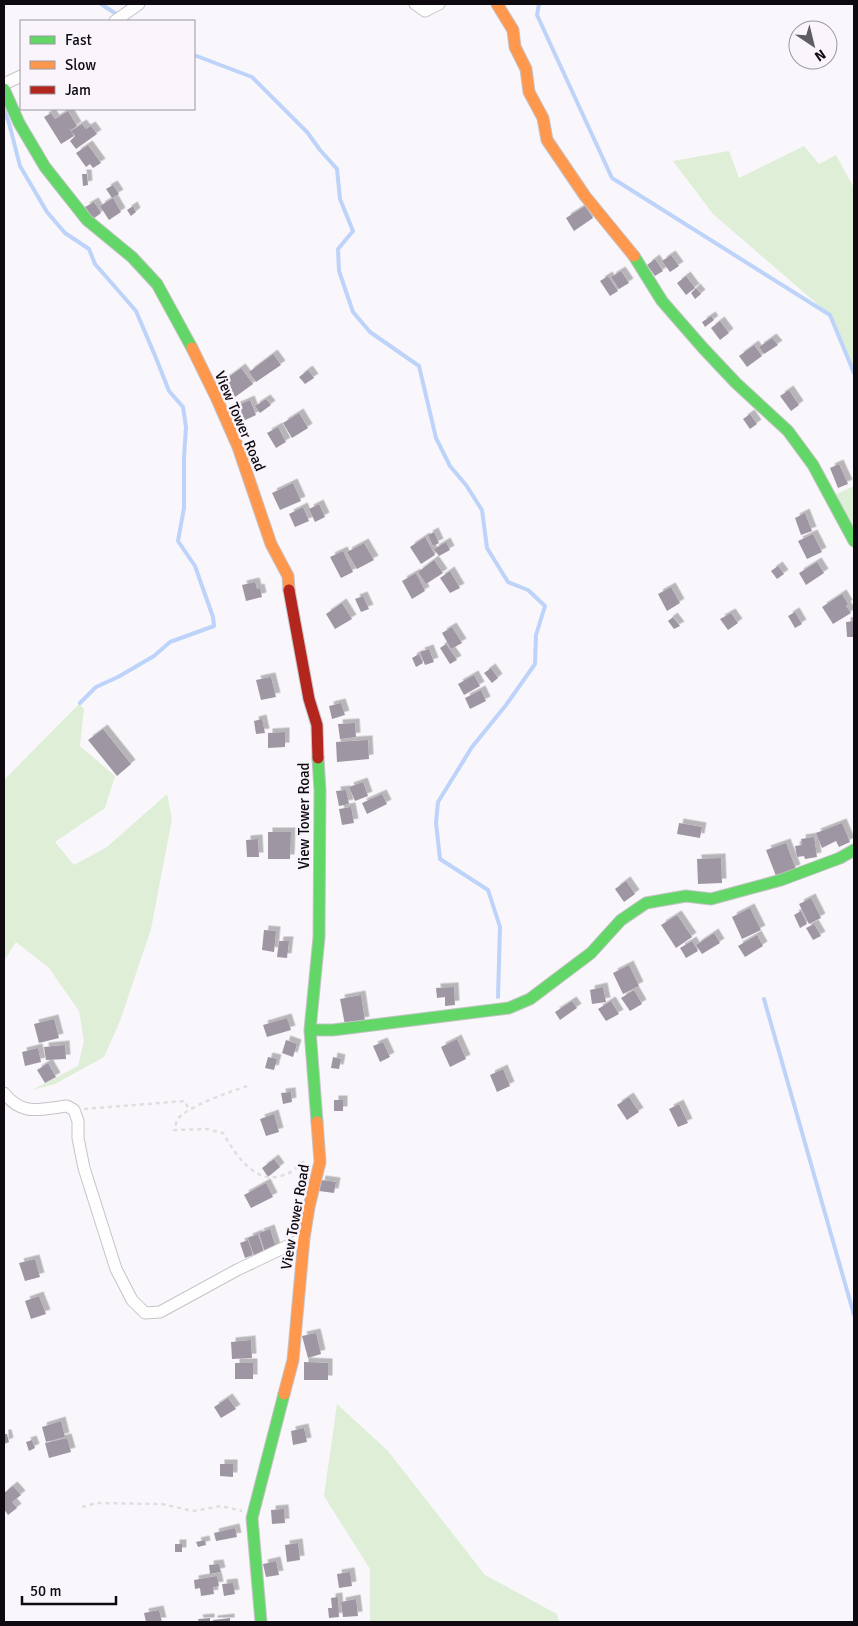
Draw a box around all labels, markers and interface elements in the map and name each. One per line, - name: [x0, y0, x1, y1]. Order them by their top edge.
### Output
- legend: [20, 20, 195, 110]
- north arrow: [788, 20, 838, 70]
- text: Fast: [65, 31, 92, 49]
- text: N: [811, 45, 829, 65]
- text: Slow: [65, 56, 96, 74]
- text: Jam: [65, 81, 91, 99]
- street label: View Tower Road: [211, 368, 269, 474]
- street label: View Tower Road: [295, 762, 313, 870]
- street label: View Tower Road: [277, 1163, 313, 1271]
- scale bar: [22, 1574, 116, 1606]
- text: 50 m: [30, 1582, 61, 1600]

